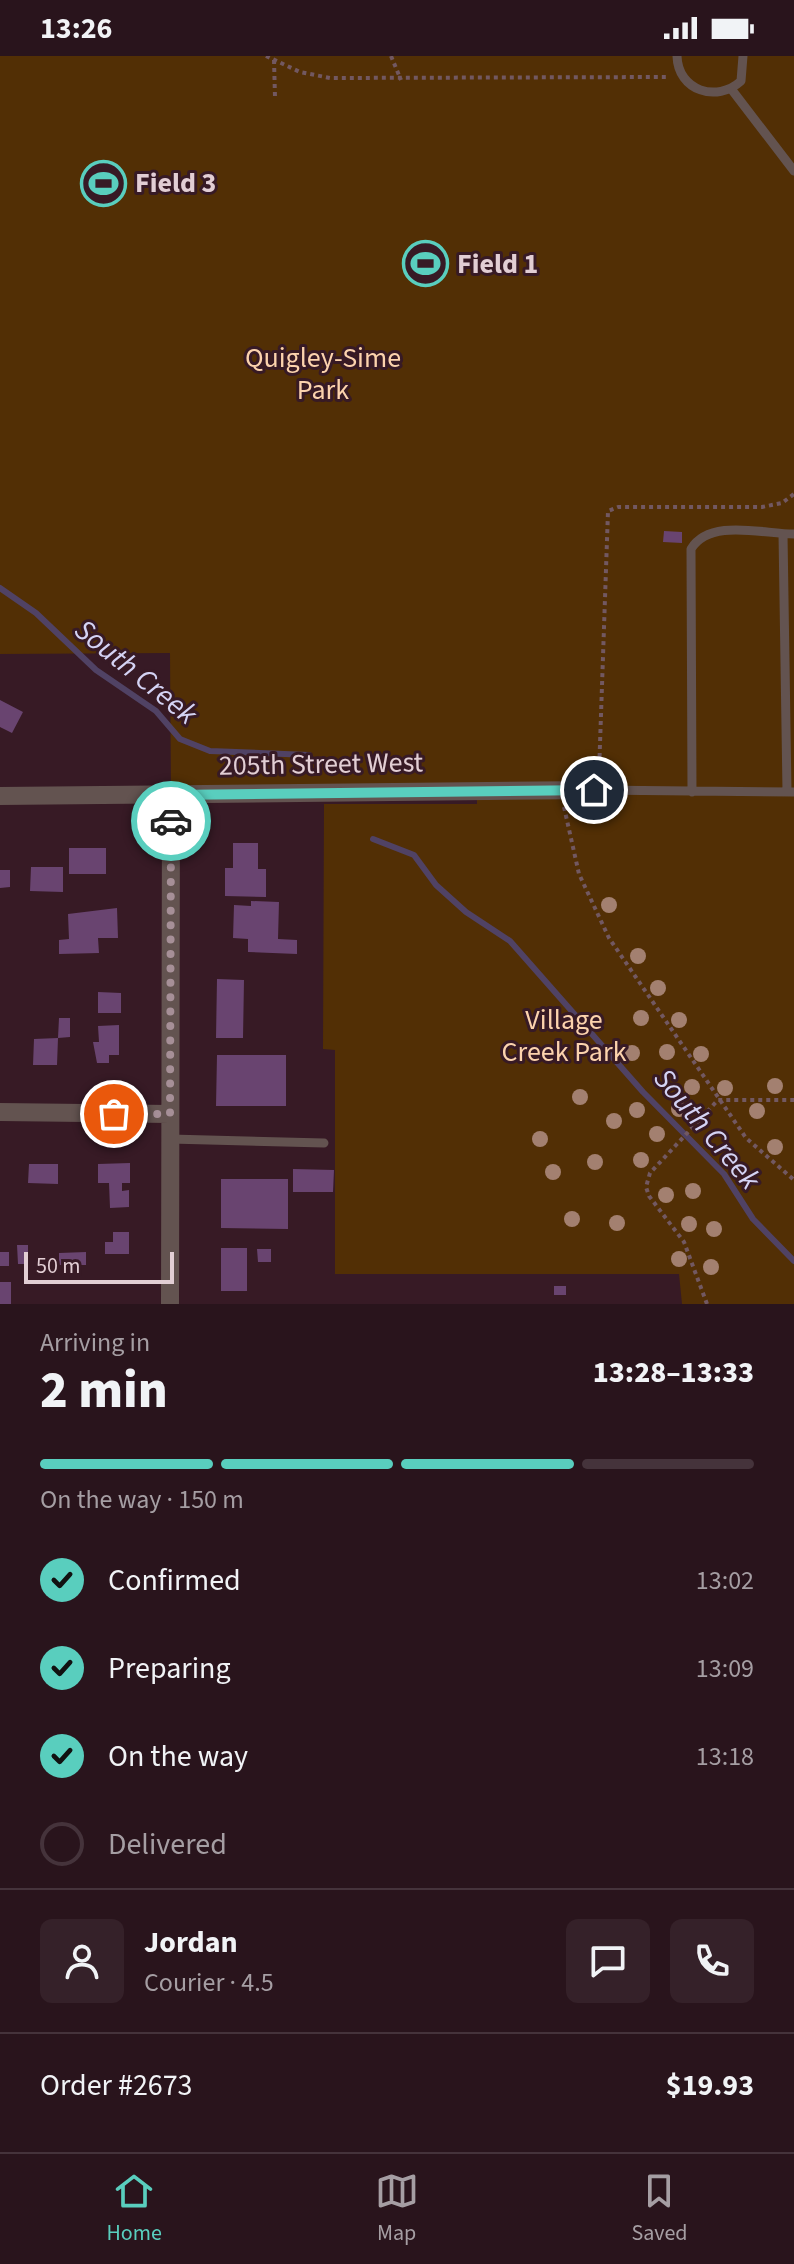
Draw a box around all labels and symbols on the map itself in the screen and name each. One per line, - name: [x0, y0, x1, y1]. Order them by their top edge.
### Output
- sports icon: Field 3: [80, 159, 128, 207]
- place label: Field 3: [135, 163, 216, 203]
- sports icon: Field 1: [402, 240, 450, 288]
- place label: Field 1: [457, 244, 538, 284]
- park label: Quigley-Sime Park: [245, 338, 401, 410]
- water label: South Creek: [65, 609, 207, 735]
- street label: 205th Street West: [219, 742, 424, 786]
- pin: [560, 756, 628, 824]
- courier: [131, 781, 211, 861]
- park label: Village Creek Park: [501, 1000, 627, 1072]
- water label: South Creek: [643, 1059, 771, 1200]
- pin: [80, 1080, 148, 1148]
- scale bar: [24, 1248, 174, 1284]

